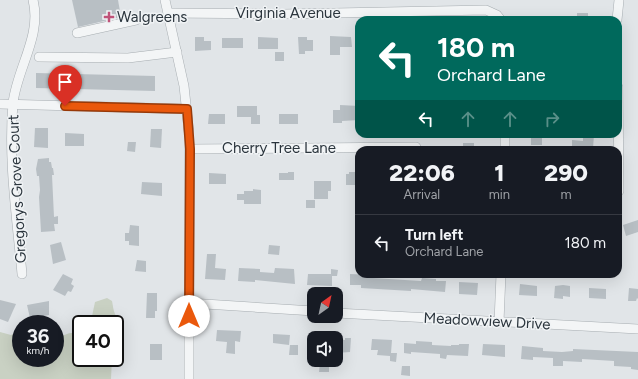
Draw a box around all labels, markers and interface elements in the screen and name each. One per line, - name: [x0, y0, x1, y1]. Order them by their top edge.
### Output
- street label: Virginia Avenue: [235, 4, 341, 22]
- place label: Walgreens: [117, 8, 187, 26]
- marker: Walgreens: [104, 12, 114, 22]
- text: 180 m: [437, 30, 515, 64]
- icon: left: [371, 32, 423, 84]
- text: Orchard Lane: [437, 64, 546, 86]
- pin: [48, 65, 82, 106]
- icon: arrive: [54, 71, 76, 93]
- icon: left: [415, 108, 437, 130]
- icon: ahead: [457, 108, 479, 130]
- icon: ahead: [499, 108, 521, 130]
- icon: right: [541, 108, 563, 130]
- street label: Gregorys Grove Court: [4, 114, 30, 264]
- street label: Cherry Tree Lane: [222, 139, 336, 157]
- text: 22:06: [389, 158, 455, 187]
- text: 1: [494, 158, 505, 187]
- text: 290: [544, 158, 588, 187]
- text: Arrival: [404, 187, 440, 202]
- text: min: [489, 187, 510, 202]
- text: m: [560, 187, 572, 202]
- text: Turn left: [405, 226, 463, 244]
- icon: left: [371, 232, 393, 254]
- text: 180 m: [565, 234, 606, 252]
- text: Orchard Lane: [405, 244, 483, 259]
- north arrow: [307, 287, 343, 323]
- map controls: [307, 287, 343, 367]
- position arrow: [168, 295, 210, 337]
- street label: Meadowview Drive: [423, 309, 551, 333]
- speed limit sign: 40: [72, 315, 124, 367]
- text: 36: [27, 324, 49, 348]
- button: sound: [307, 331, 343, 367]
- text: km/h: [27, 344, 49, 357]

